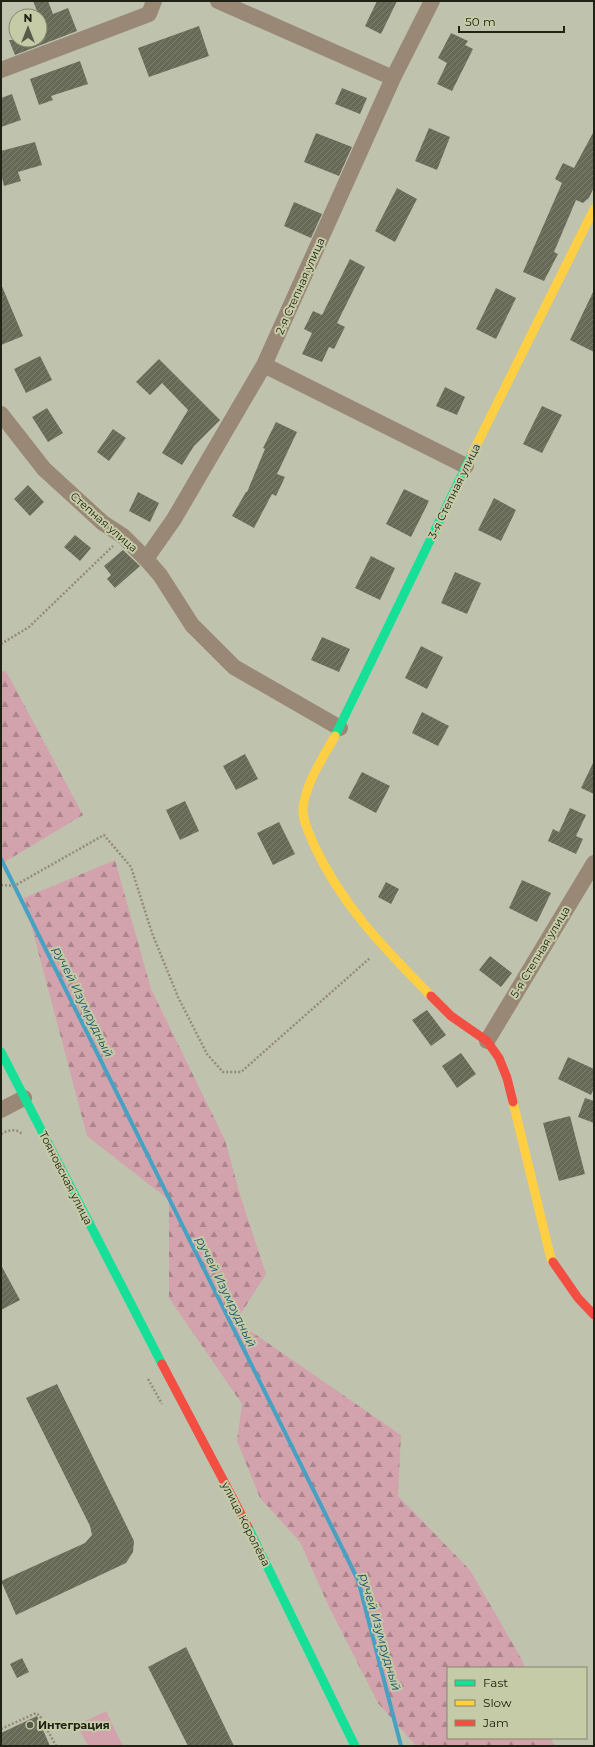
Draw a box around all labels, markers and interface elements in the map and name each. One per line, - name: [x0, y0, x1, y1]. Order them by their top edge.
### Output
- north arrow: [8, 8, 48, 48]
- scale bar: [459, 8, 564, 34]
- text: N: [24, 11, 32, 25]
- text: 50 m: [465, 14, 496, 29]
- street label: 2-я Степная улица: [272, 236, 328, 336]
- street label: 3-я Степная улица: [425, 441, 483, 541]
- street label: Степная улица: [67, 489, 141, 555]
- street label: 5-я Степная улица: [507, 904, 573, 1000]
- water label: ручей Изумрудный: [50, 944, 117, 1060]
- street label: Тояновская улица: [36, 1129, 96, 1227]
- water label: ручей Изумрудный: [193, 1234, 260, 1350]
- street label: улица Королёва: [218, 1479, 273, 1569]
- water label: ручей Изумрудный: [357, 1572, 404, 1692]
- legend: [447, 1667, 587, 1739]
- text: Fast: [483, 1675, 508, 1690]
- text: Slow: [483, 1695, 512, 1710]
- text: Jam: [482, 1715, 509, 1730]
- place label: Интеграция: [38, 1718, 110, 1732]
- marker: Интеграция: [25, 1720, 35, 1730]

